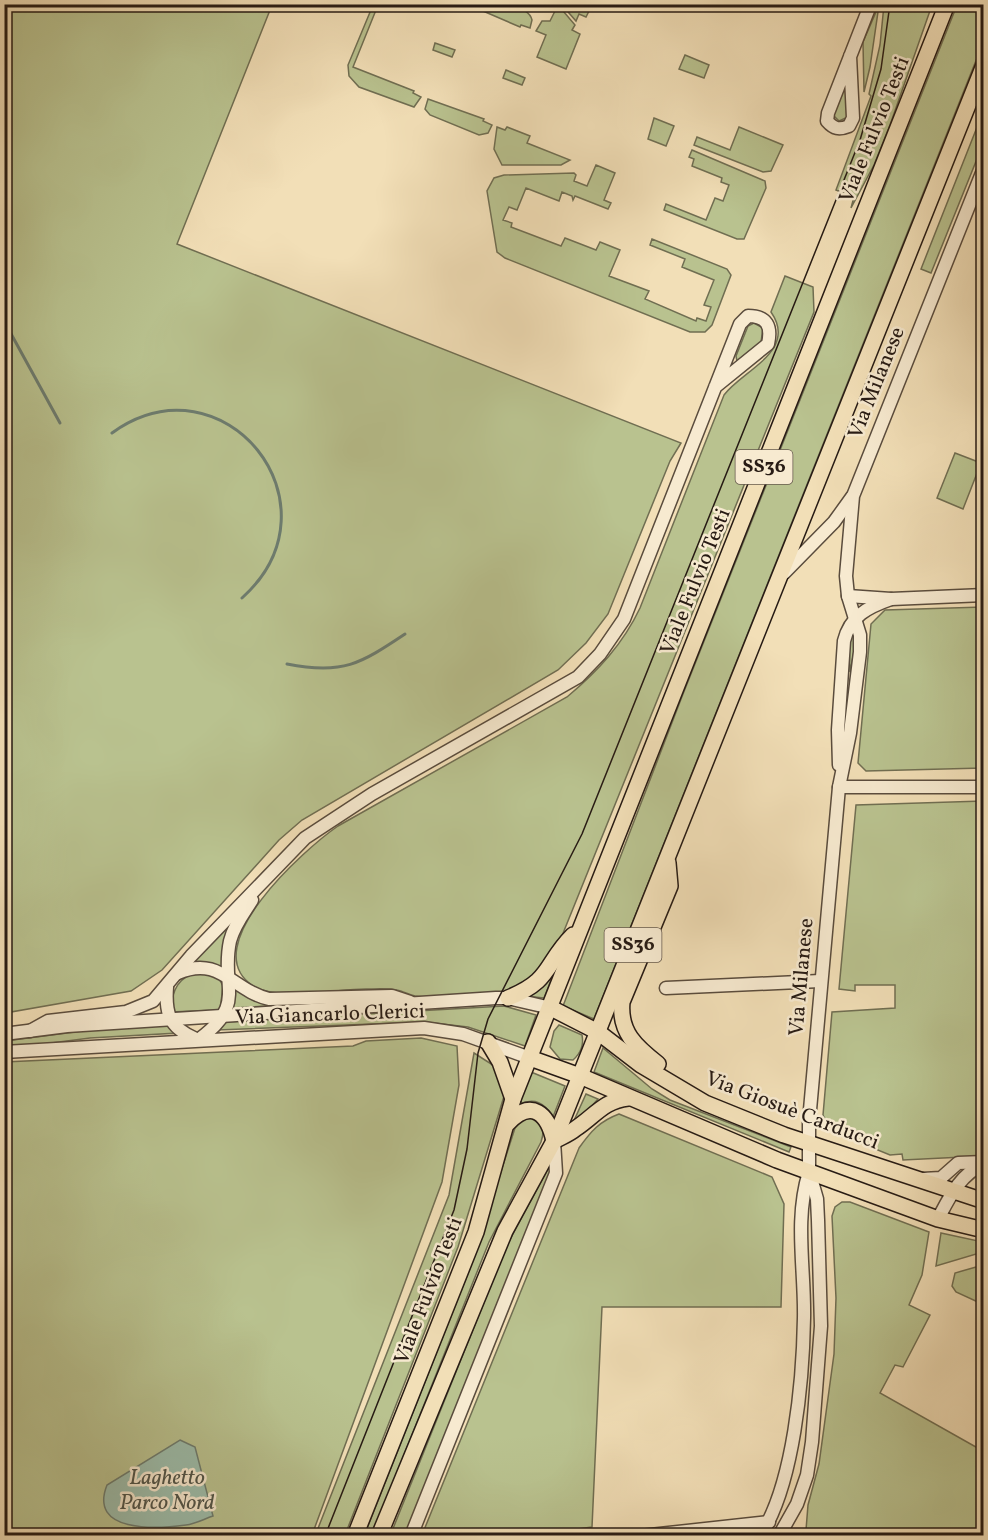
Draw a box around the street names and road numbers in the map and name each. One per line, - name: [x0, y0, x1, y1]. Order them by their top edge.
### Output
- street label: Viale Fulvio Testi: [832, 53, 918, 207]
- street label: Via Milanese: [841, 323, 913, 443]
- road number: SS36: [736, 450, 792, 484]
- street label: Viale Fulvio Testi: [653, 505, 739, 659]
- street label: Via Milanese: [782, 917, 822, 1037]
- road number: SS36: [604, 928, 662, 962]
- street label: Via Giancarlo Clerici: [235, 997, 425, 1033]
- street label: Via Giosuè Carducci: [701, 1065, 883, 1157]
- street label: Viale Fulvio Testi: [388, 1213, 470, 1369]

